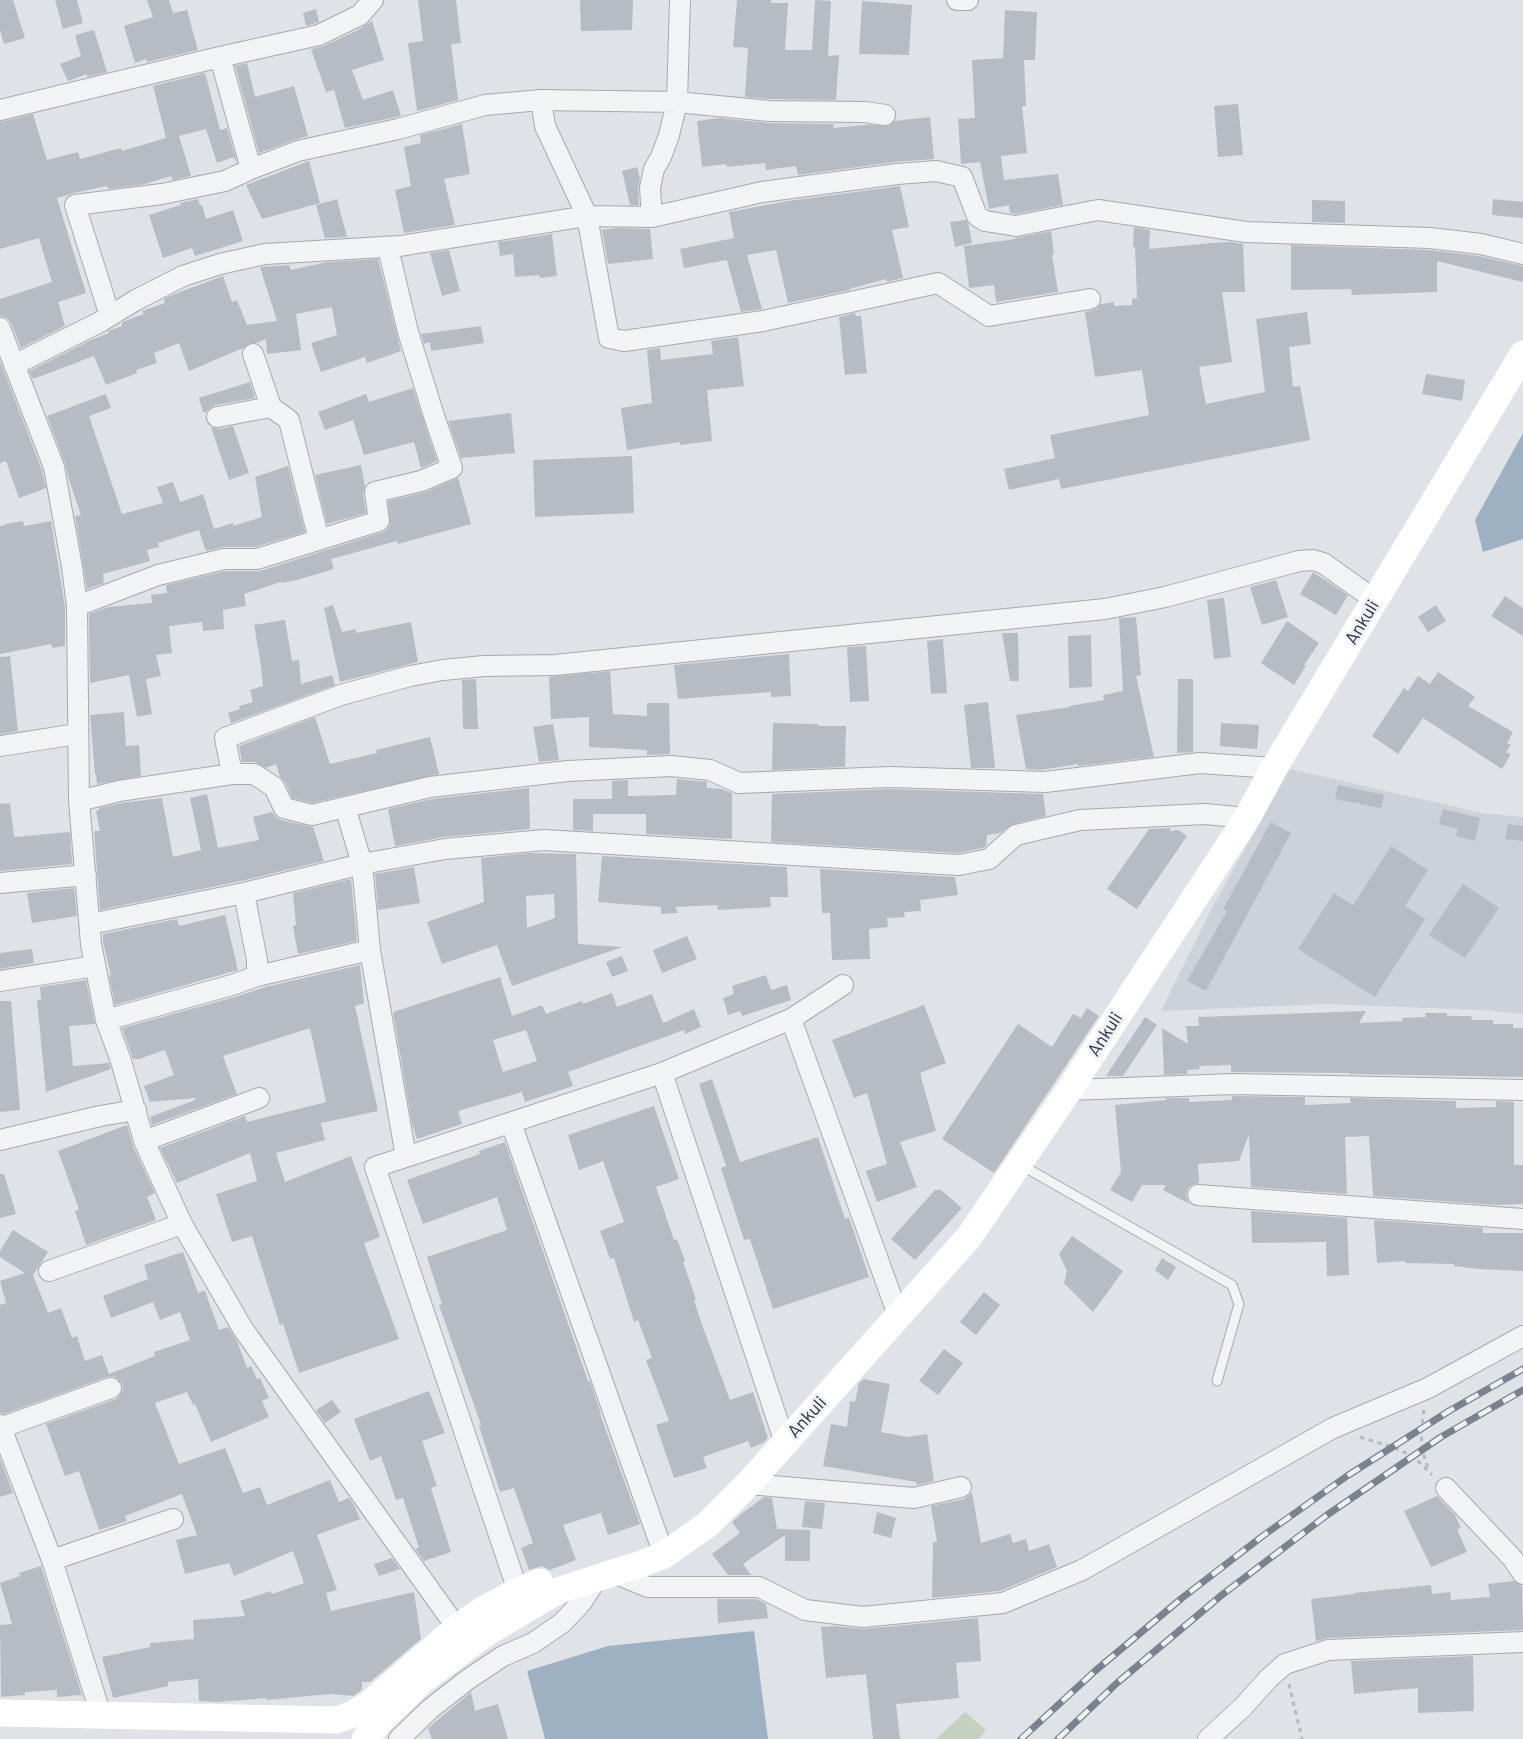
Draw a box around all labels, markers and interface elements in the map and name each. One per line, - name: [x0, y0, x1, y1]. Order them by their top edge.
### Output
- street label: Ankuli: [1340, 596, 1384, 648]
- street label: Ankuli: [1083, 1008, 1127, 1060]
- street label: Ankuli: [783, 1392, 831, 1442]

